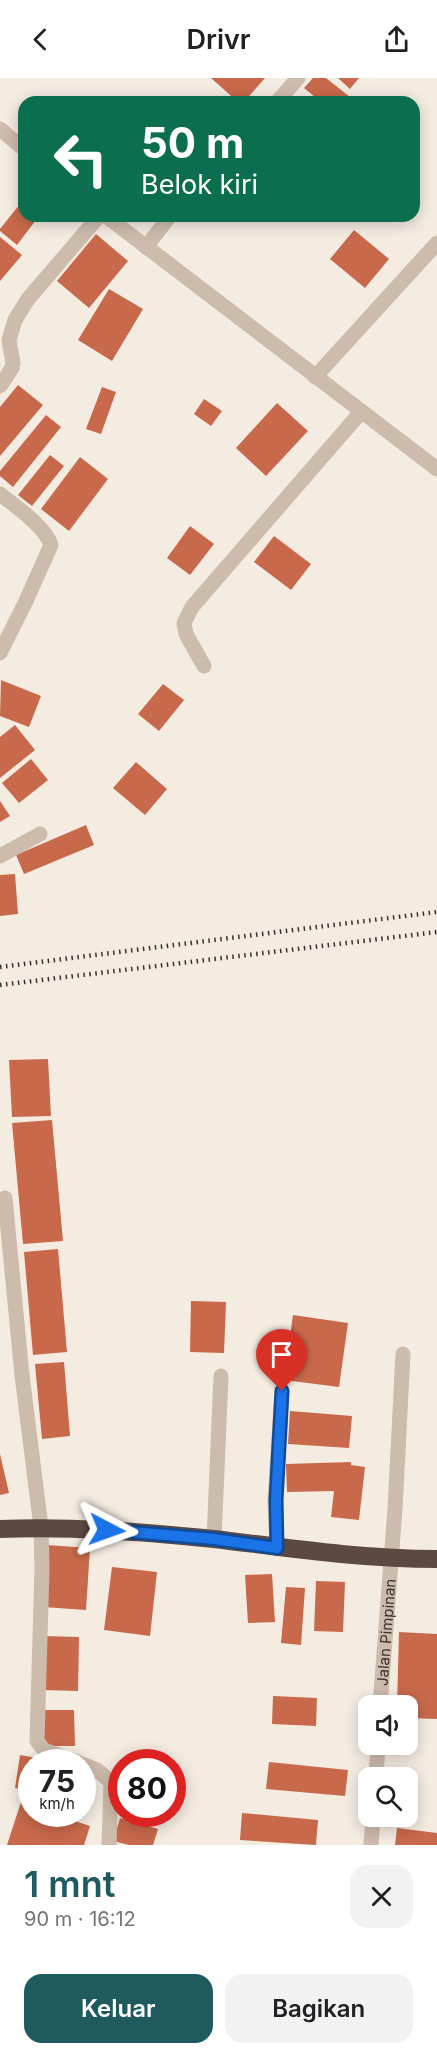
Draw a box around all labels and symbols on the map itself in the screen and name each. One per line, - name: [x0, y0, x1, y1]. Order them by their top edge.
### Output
- pin: [256, 1329, 307, 1391]
- position arrow: [75, 1498, 139, 1562]
- street label: Jalan Pimpinan: [372, 1578, 399, 1687]
- speed limit sign: 80: [108, 1749, 186, 1827]

